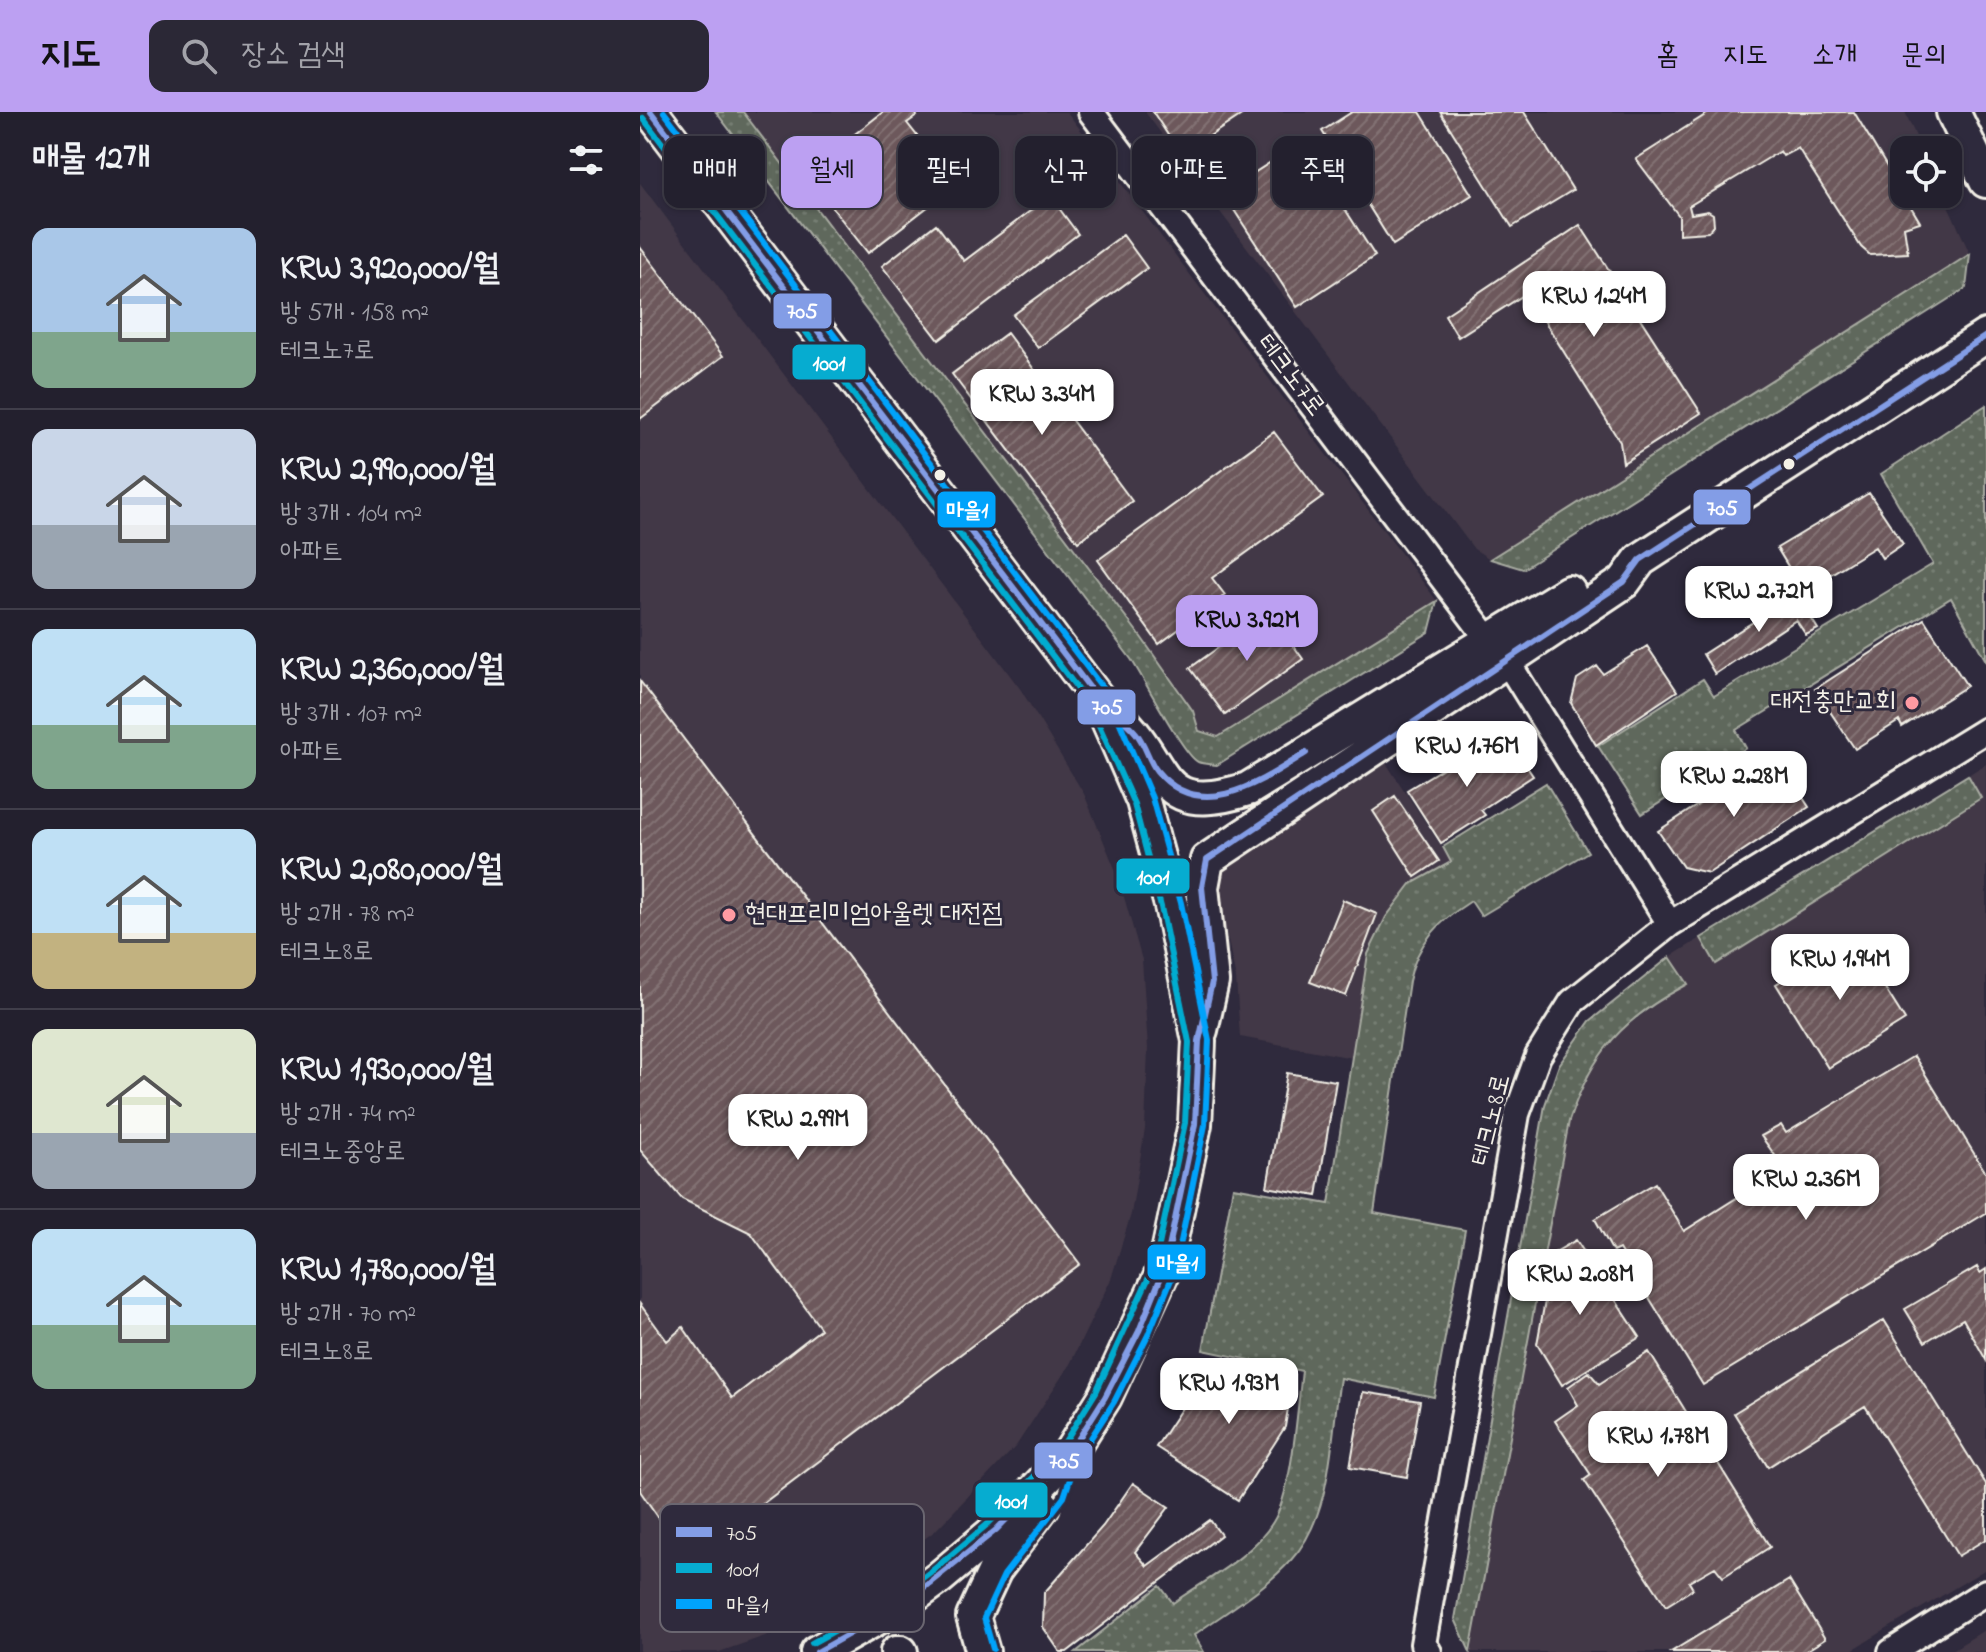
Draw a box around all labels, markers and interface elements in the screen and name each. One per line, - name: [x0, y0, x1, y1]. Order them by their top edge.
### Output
- search box: [149, 20, 709, 92]
- text: 지도: [40, 28, 101, 84]
- icon: search: [177, 34, 221, 78]
- text: 장소 검색: [241, 34, 345, 78]
- text: 홈: [1656, 36, 1679, 77]
- text: 지도: [1723, 36, 1768, 77]
- text: 소개: [1812, 36, 1857, 77]
- text: 문의: [1901, 36, 1946, 77]
- text: 매물 12개: [32, 135, 150, 185]
- chip: 매매: [664, 136, 765, 208]
- chip: 월세: [781, 136, 882, 208]
- chip: 필터: [898, 136, 999, 208]
- chip: 신규: [1015, 136, 1116, 208]
- chip: 아파트: [1132, 136, 1256, 208]
- chip: 주택: [1272, 136, 1373, 208]
- map controls: [1890, 136, 1962, 208]
- button: locate: [1890, 136, 1962, 208]
- icon: filters: [564, 138, 608, 182]
- text: KRW 3,920,000/월: [280, 245, 500, 295]
- icon: home: [96, 260, 192, 356]
- pin: KRW 1.24M: [1502, 271, 1686, 339]
- text: KRW 1.24M: [1541, 278, 1647, 316]
- line badge: 705: [772, 292, 833, 330]
- text: 방 5개 · 158 m²: [280, 295, 429, 333]
- text: 705: [786, 297, 818, 329]
- street label: 테크노7로: [1246, 327, 1334, 425]
- text: 테크노7로: [280, 333, 374, 371]
- line badge: 1001: [791, 343, 867, 381]
- text: 1001: [812, 349, 846, 381]
- pin: KRW 3.34M: [950, 369, 1134, 437]
- text: KRW 3.34M: [989, 376, 1095, 414]
- text: KRW 2,990,000/월: [280, 446, 496, 496]
- unlabelled marker: [1781, 456, 1797, 472]
- icon: home: [96, 461, 192, 557]
- unlabelled marker: [932, 467, 948, 483]
- line badge: 705: [1692, 488, 1752, 526]
- line badge: 마을1: [936, 490, 997, 529]
- text: 705: [1706, 494, 1738, 526]
- text: 방 3개 · 104 m²: [280, 496, 422, 534]
- text: 마을1: [946, 496, 988, 528]
- text: 아파트: [280, 534, 343, 572]
- pin: KRW 2.72M: [1667, 566, 1851, 634]
- text: KRW 2.72M: [1703, 573, 1815, 611]
- pin: KRW 3.92M: [1155, 595, 1339, 663]
- text: KRW 3.92M: [1194, 602, 1300, 640]
- text: KRW 2,360,000/월: [280, 646, 504, 696]
- icon: home: [96, 661, 192, 757]
- place label: 대전충만교회: [1770, 684, 1896, 722]
- line badge: 705: [1076, 688, 1137, 726]
- text: 705: [1091, 693, 1123, 725]
- marker: 대전충만교회: [1903, 694, 1921, 712]
- text: 방 3개 · 107 m²: [280, 696, 422, 734]
- pin: KRW 1.76M: [1375, 721, 1559, 789]
- text: KRW 1.76M: [1414, 728, 1520, 766]
- text: 아파트: [280, 734, 343, 772]
- pin: KRW 2.28M: [1642, 751, 1826, 819]
- text: KRW 2.28M: [1679, 758, 1789, 796]
- text: KRW 2,080,000/월: [280, 846, 503, 896]
- line badge: 1001: [1115, 857, 1191, 895]
- icon: home: [96, 861, 192, 957]
- text: 1001: [1136, 863, 1170, 895]
- text: 방 2개 · 78 m²: [280, 896, 415, 934]
- place label: 현대프리미엄아울렛 대전점: [745, 896, 1003, 934]
- marker: 현대프리미엄아울렛 대전점: [720, 906, 738, 924]
- text: 테크노8로: [280, 934, 373, 972]
- pin: KRW 1.94M: [1748, 934, 1932, 1002]
- text: KRW 1.94M: [1789, 941, 1891, 979]
- text: KRW 1,930,000/월: [280, 1046, 494, 1096]
- icon: home: [96, 1061, 192, 1157]
- street label: 테크노8로: [1462, 1070, 1522, 1170]
- pin: KRW 2.99M: [706, 1094, 890, 1162]
- text: 방 2개 · 74 m²: [280, 1096, 416, 1134]
- text: KRW 2.99M: [746, 1101, 850, 1139]
- text: 테크노중앙로: [280, 1134, 406, 1172]
- pin: KRW 2.36M: [1714, 1154, 1898, 1222]
- text: KRW 2.36M: [1751, 1161, 1861, 1199]
- line badge: 마을1: [1146, 1243, 1207, 1281]
- text: KRW 1,780,000/월: [280, 1246, 496, 1296]
- text: 마을1: [1156, 1249, 1198, 1281]
- pin: KRW 2.08M: [1488, 1249, 1672, 1317]
- text: KRW 2.08M: [1526, 1256, 1634, 1294]
- icon: home: [96, 1261, 192, 1357]
- text: 방 2개 · 70 m²: [280, 1296, 416, 1334]
- text: 테크노8로: [280, 1334, 373, 1372]
- pin: KRW 1.93M: [1137, 1358, 1321, 1426]
- text: KRW 1.93M: [1178, 1365, 1280, 1403]
- pin: KRW 1.78M: [1566, 1411, 1750, 1479]
- text: KRW 1.78M: [1606, 1418, 1710, 1456]
- line badge: 705: [1033, 1441, 1094, 1480]
- text: 705: [1048, 1447, 1080, 1479]
- line badge: 1001: [974, 1481, 1049, 1519]
- text: 1001: [994, 1487, 1028, 1519]
- legend: [660, 1504, 924, 1632]
- text: 705: [726, 1519, 757, 1551]
- text: 1001: [726, 1555, 759, 1587]
- text: 마을1: [726, 1591, 768, 1623]

